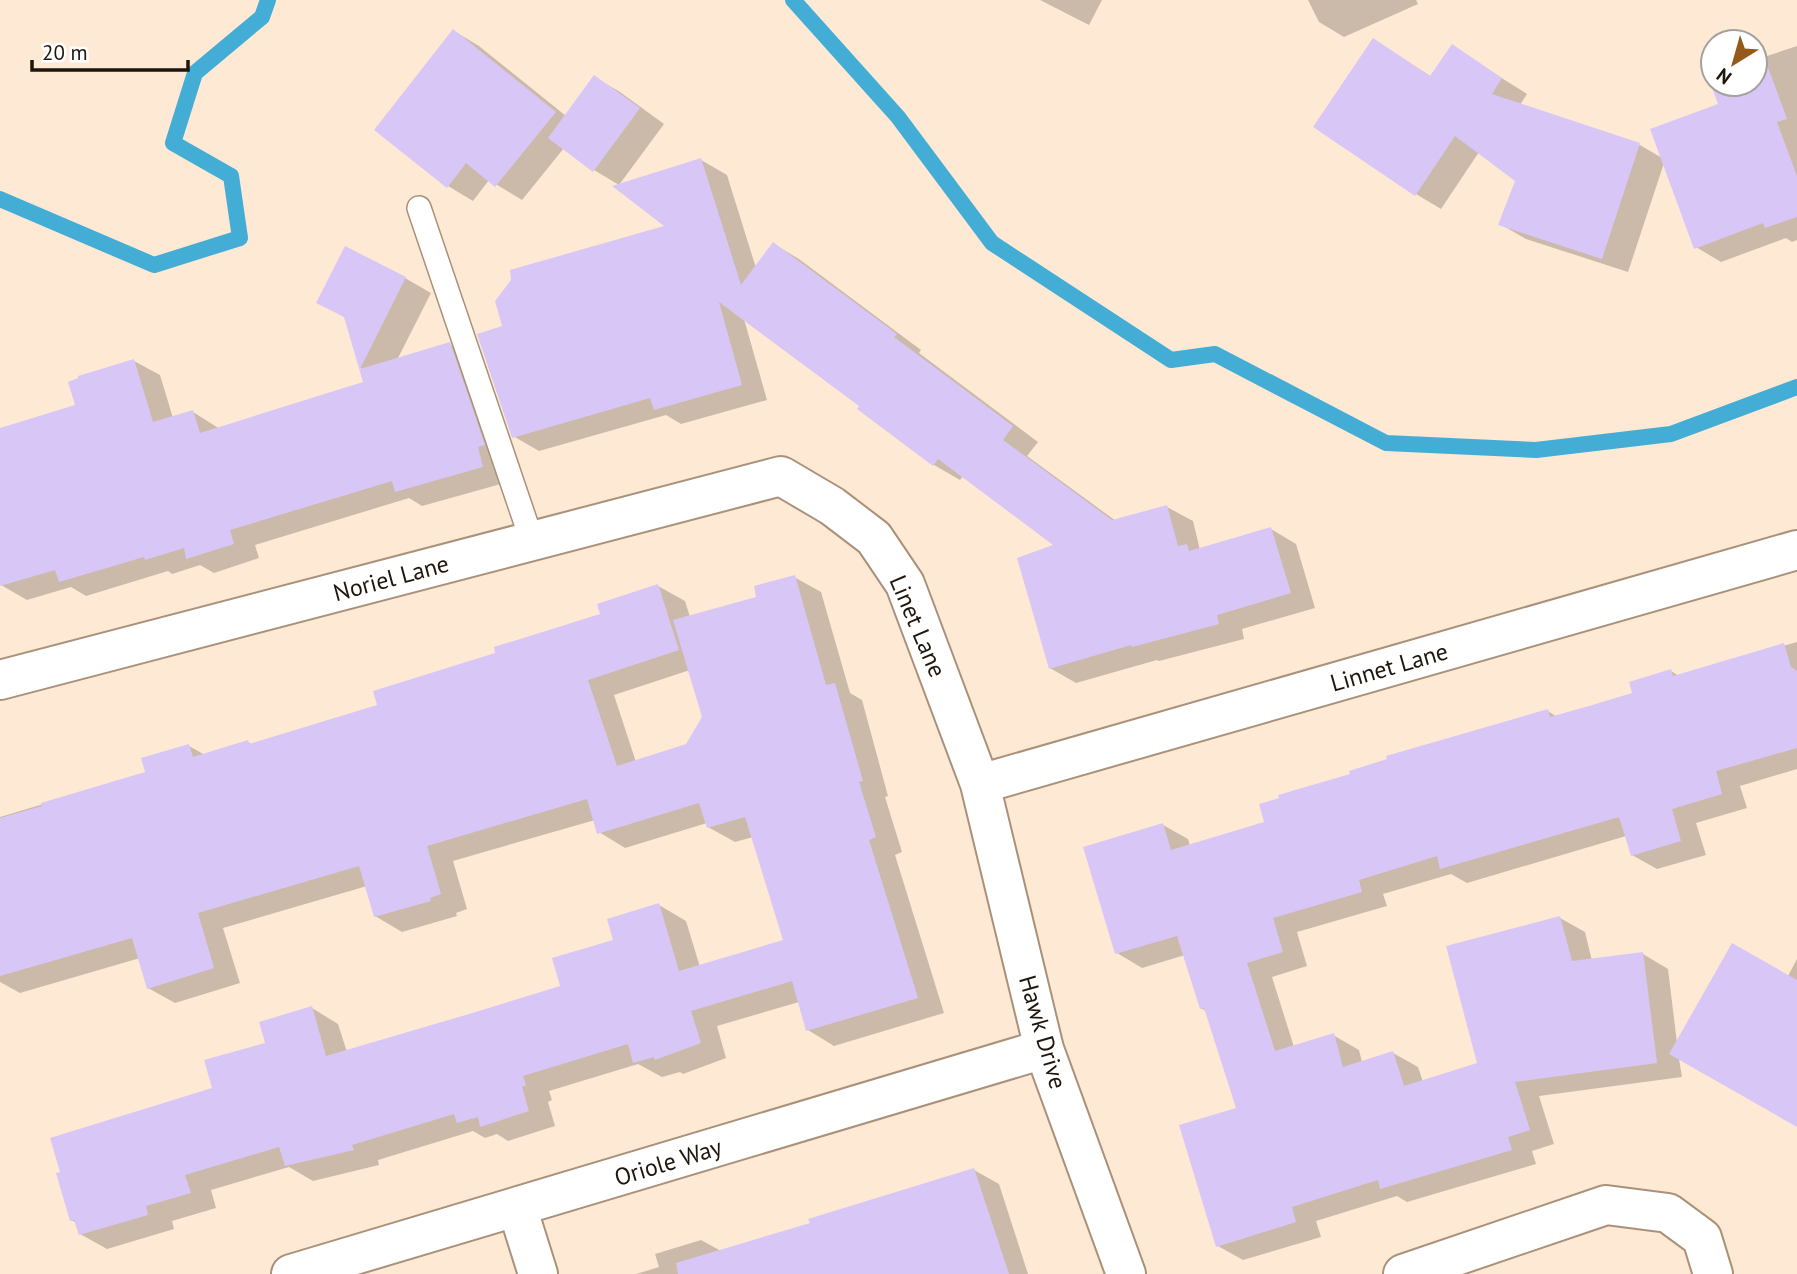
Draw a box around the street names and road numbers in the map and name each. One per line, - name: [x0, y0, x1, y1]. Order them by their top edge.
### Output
- street label: Noriel Lane: [330, 548, 452, 608]
- street label: Linet Lane: [883, 570, 953, 682]
- street label: Linnet Lane: [1327, 635, 1451, 699]
- street label: Hawk Drive: [1012, 972, 1074, 1092]
- street label: Oriole Way: [610, 1131, 726, 1193]

